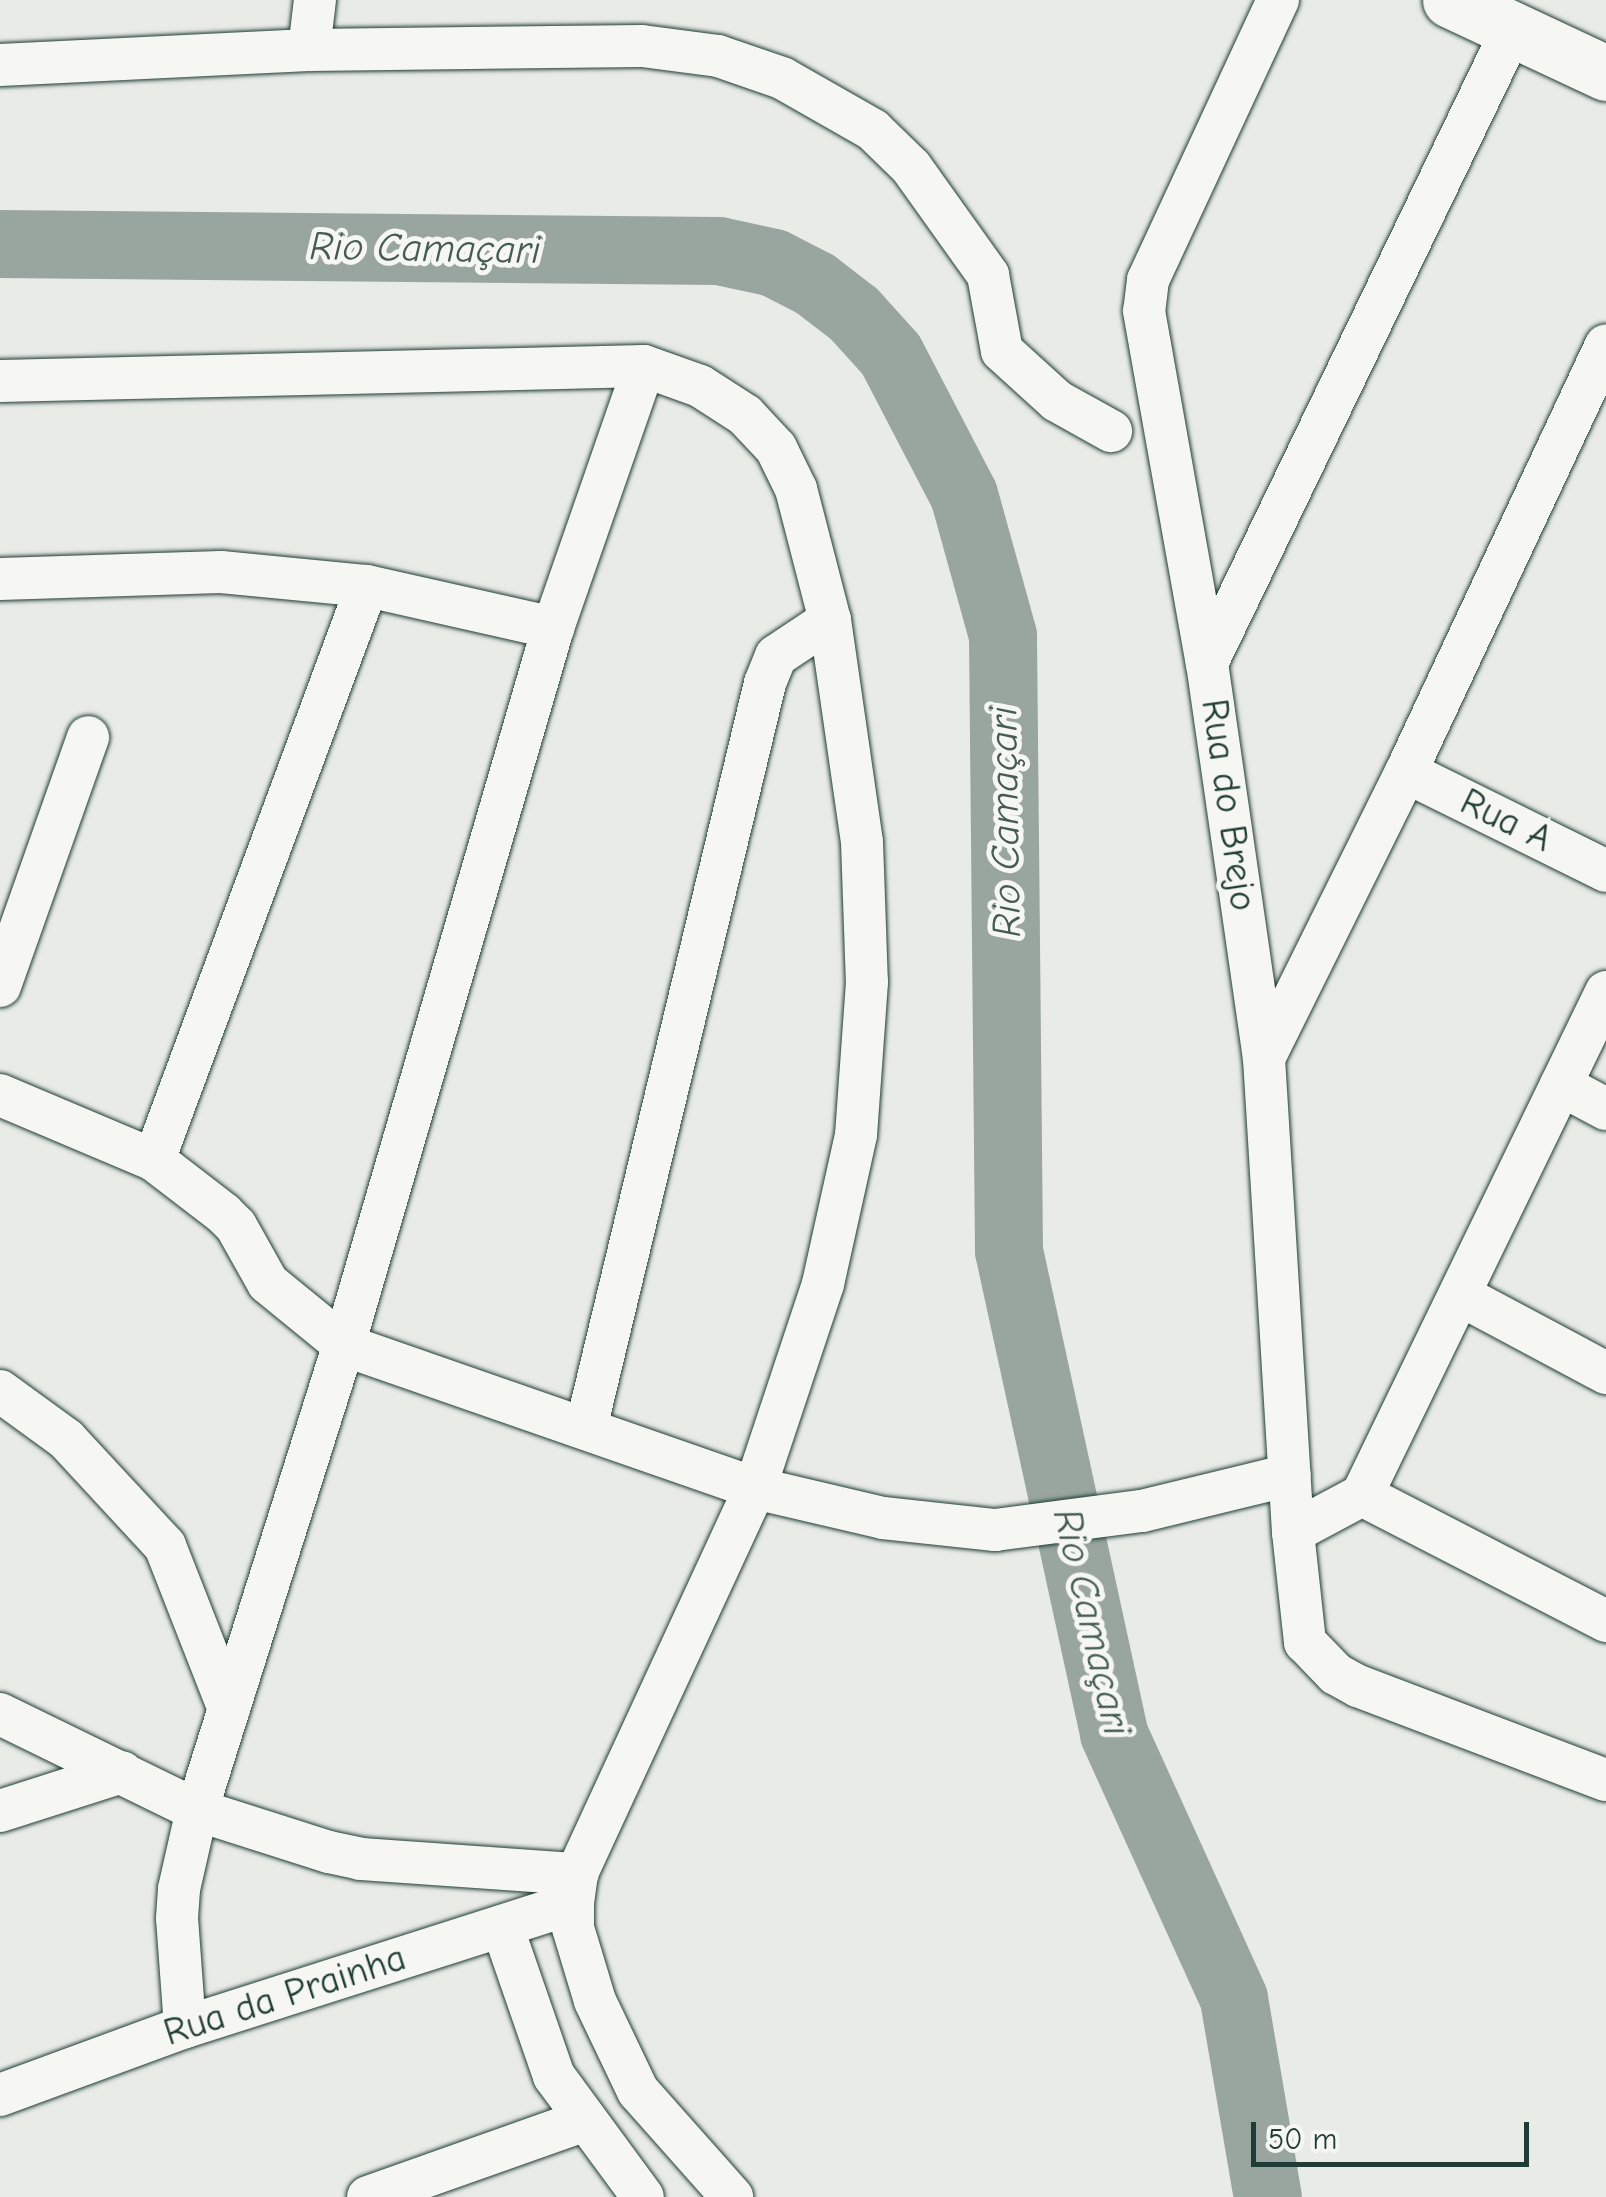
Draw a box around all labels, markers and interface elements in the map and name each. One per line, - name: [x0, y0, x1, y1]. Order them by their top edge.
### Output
- water label: Rio Camaçari: [309, 222, 541, 274]
- street label: Rua do Brejo: [1191, 696, 1265, 914]
- water label: Rio Camaçari: [979, 706, 1031, 938]
- street label: Rua A: [1453, 779, 1559, 863]
- water label: Rio Camaçari: [1043, 1504, 1141, 1740]
- street label: Rua da Prainha: [158, 1935, 412, 2057]
- scale bar: [1256, 2102, 1534, 2164]
- text: 50 m: [1268, 2122, 1337, 2157]

